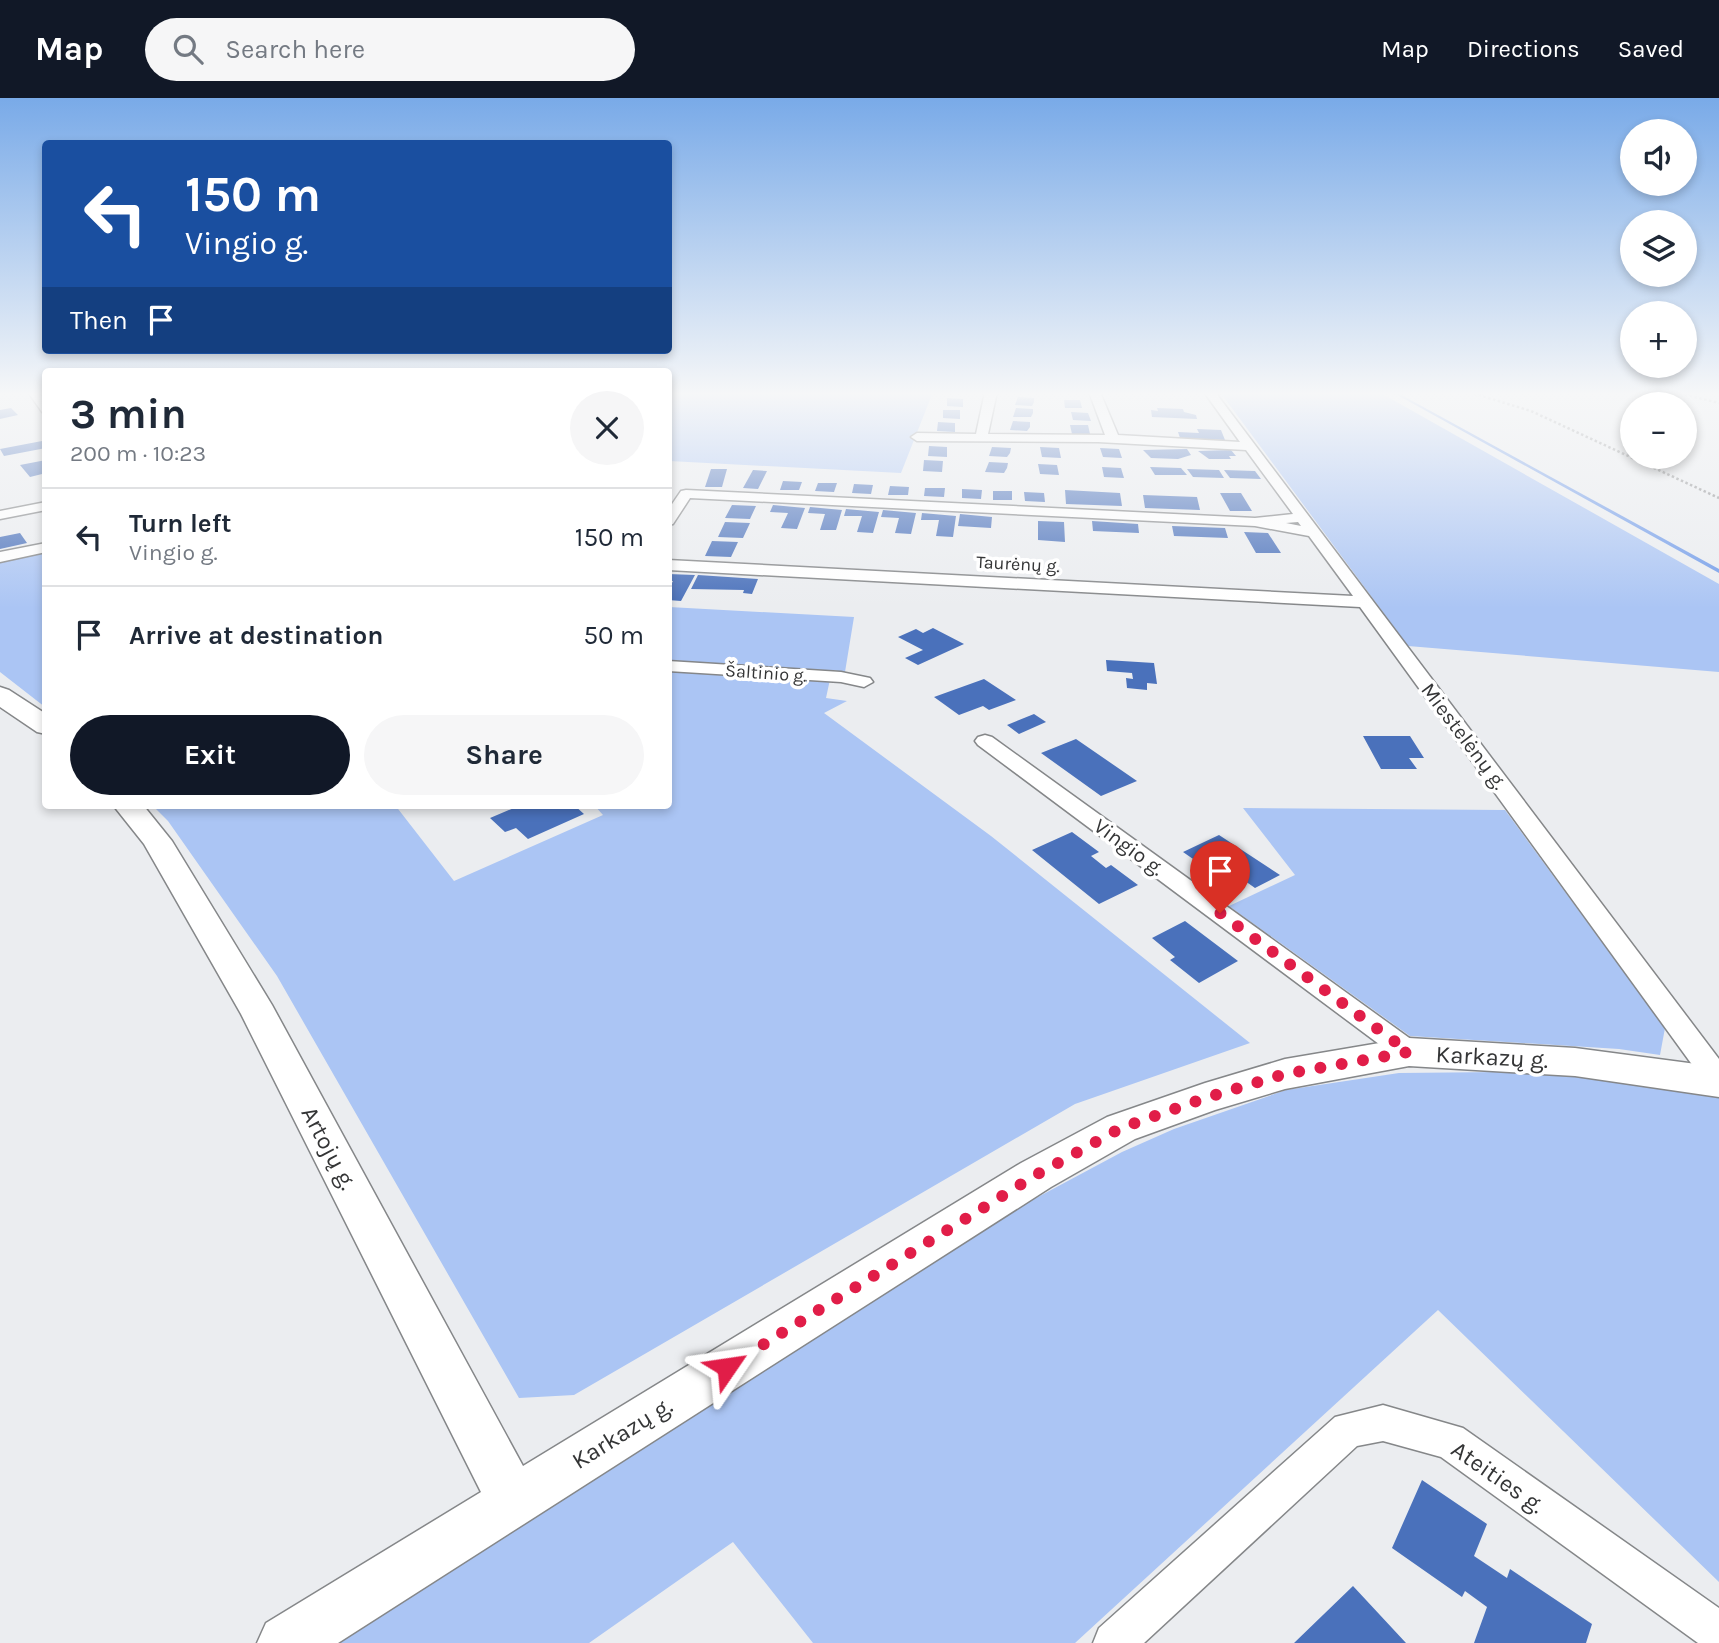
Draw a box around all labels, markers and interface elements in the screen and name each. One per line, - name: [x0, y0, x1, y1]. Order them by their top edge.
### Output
- search box: [145, 18, 635, 81]
- text: Map: [35, 30, 103, 68]
- icon: search: [169, 30, 207, 68]
- text: Search here: [225, 34, 365, 65]
- text: Map: [1381, 35, 1429, 63]
- text: Directions: [1467, 35, 1580, 63]
- text: Saved: [1618, 35, 1684, 63]
- map controls: [1620, 119, 1697, 469]
- button: sound: [1620, 119, 1697, 196]
- text: 150 m: [185, 166, 321, 223]
- icon: left: [70, 168, 161, 259]
- button: layers: [1620, 210, 1697, 287]
- text: Vingio g.: [185, 225, 308, 262]
- icon: arrive: [142, 301, 180, 339]
- button: +: [1620, 301, 1697, 378]
- text: Then: [70, 305, 128, 336]
- text: 3 min: [70, 389, 187, 439]
- button: close: [570, 391, 644, 465]
- button: −: [1620, 392, 1697, 469]
- text: 200 m · 10:23: [70, 440, 206, 467]
- text: Turn left: [129, 508, 231, 539]
- icon: left: [70, 518, 108, 556]
- text: 150 m: [575, 522, 644, 553]
- text: Vingio g.: [129, 539, 218, 566]
- street label: Taurėnų g.: [976, 551, 1060, 577]
- icon: arrive: [70, 616, 108, 654]
- text: Arrive at destination: [129, 620, 383, 651]
- text: 50 m: [583, 620, 644, 651]
- street label: Šaltinio g.: [724, 659, 808, 687]
- street label: Miestelėnų g.: [1416, 678, 1512, 794]
- button: Exit: [70, 715, 350, 795]
- button: Share: [364, 715, 644, 795]
- street label: Vingio g.: [1089, 814, 1169, 881]
- pin: [1190, 841, 1250, 913]
- icon: arrive: [1201, 852, 1239, 890]
- street label: Karkazų g.: [1435, 1040, 1549, 1074]
- street label: Artojų g.: [295, 1102, 363, 1194]
- position arrow: [690, 1330, 764, 1404]
- street label: Karkazų g.: [567, 1391, 677, 1475]
- street label: Ateities g.: [1446, 1435, 1550, 1519]

